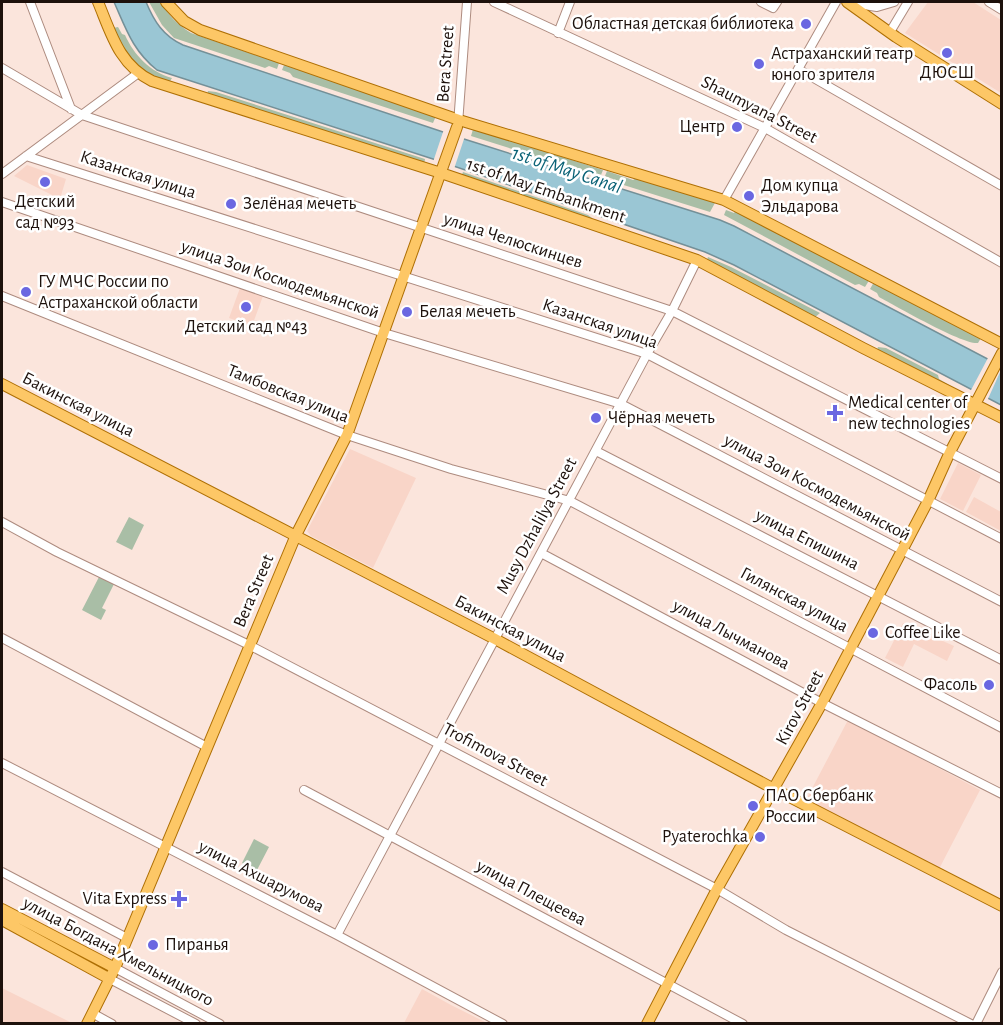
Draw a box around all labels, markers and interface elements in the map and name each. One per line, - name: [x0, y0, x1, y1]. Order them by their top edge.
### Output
- place label: Областная детская библиотека: [572, 14, 794, 33]
- marker: Областная детская библиотека: [799, 17, 813, 31]
- street label: Bera Street: [434, 25, 458, 103]
- place label: Астраханский театр юного зрителя: [771, 45, 913, 84]
- marker: ДЮСШ: [940, 46, 954, 60]
- marker: Астраханский театр юного зрителя: [752, 57, 766, 71]
- place label: ДЮСШ: [920, 64, 974, 82]
- street label: Shaumyana Street: [698, 73, 820, 147]
- place label: Центр: [679, 118, 725, 136]
- marker: Центр: [730, 120, 744, 134]
- water label: 1st of May Canal: [509, 143, 625, 197]
- street label: Казанская улица: [78, 148, 198, 202]
- street label: 1st of May Embankment: [464, 155, 628, 227]
- marker: Детский сад №93: [38, 175, 52, 189]
- place label: Дом купца Эльдарова: [761, 177, 839, 216]
- marker: Дом купца Эльдарова: [742, 189, 756, 203]
- place label: Детский сад №93: [15, 193, 75, 232]
- place label: Зелёная мечеть: [243, 195, 357, 213]
- marker: Зелёная мечеть: [224, 197, 238, 211]
- street label: улица Челюскинцев: [440, 210, 585, 272]
- street label: улица Зои Космодемьянской: [178, 237, 381, 322]
- place label: ГУ МЧС России по Астраханской области: [38, 273, 198, 312]
- marker: ГУ МЧС России по Астраханской области: [19, 285, 33, 299]
- street label: Казанская улица: [540, 296, 660, 352]
- marker: Детский сад №43: [239, 300, 253, 314]
- place label: Белая мечеть: [419, 303, 516, 321]
- marker: Белая мечеть: [400, 305, 414, 319]
- place label: Детский сад №43: [185, 318, 307, 336]
- street label: Тамбовская улица: [225, 360, 352, 427]
- street label: Бакинская улица: [19, 369, 137, 441]
- place label: Medical center of new technologies: [848, 394, 970, 433]
- marker: Medical center of new technologies: [826, 404, 844, 422]
- place label: Чёрная мечеть: [608, 409, 715, 427]
- marker: Чёрная мечеть: [589, 411, 603, 425]
- street label: улица Зои Космодемьянской: [720, 431, 913, 545]
- street label: Musy Dzhalilya Street: [494, 455, 581, 597]
- street label: улица Епишина: [751, 506, 862, 574]
- street label: Bera Street: [231, 552, 277, 630]
- street label: Гилянская улица: [737, 564, 851, 636]
- street label: Бакинская улица: [452, 592, 568, 666]
- street label: улица Лычманова: [669, 596, 792, 673]
- place label: Coffee Like: [885, 624, 961, 642]
- marker: Coffee Like: [866, 626, 880, 640]
- street label: Kirov Street: [773, 668, 827, 748]
- place label: Фасоль: [924, 676, 977, 694]
- marker: Фасоль: [982, 678, 996, 692]
- street label: Trofimova Street: [440, 720, 551, 790]
- place label: ПАО Сбербанк России: [765, 786, 874, 826]
- marker: ПАО Сбербанк России: [746, 799, 760, 813]
- place label: Pyaterochka: [662, 828, 748, 846]
- marker: Pyaterochka: [753, 830, 767, 844]
- street label: улица Ахшарумова: [194, 837, 327, 916]
- street label: улица Плещеева: [473, 856, 589, 929]
- place label: Vita Express: [83, 890, 167, 908]
- marker: Vita Express: [172, 892, 186, 906]
- street label: улица Богдана Хмельницкого: [19, 894, 216, 1010]
- place label: Пиранья: [165, 936, 229, 954]
- marker: Пиранья: [146, 938, 160, 952]

